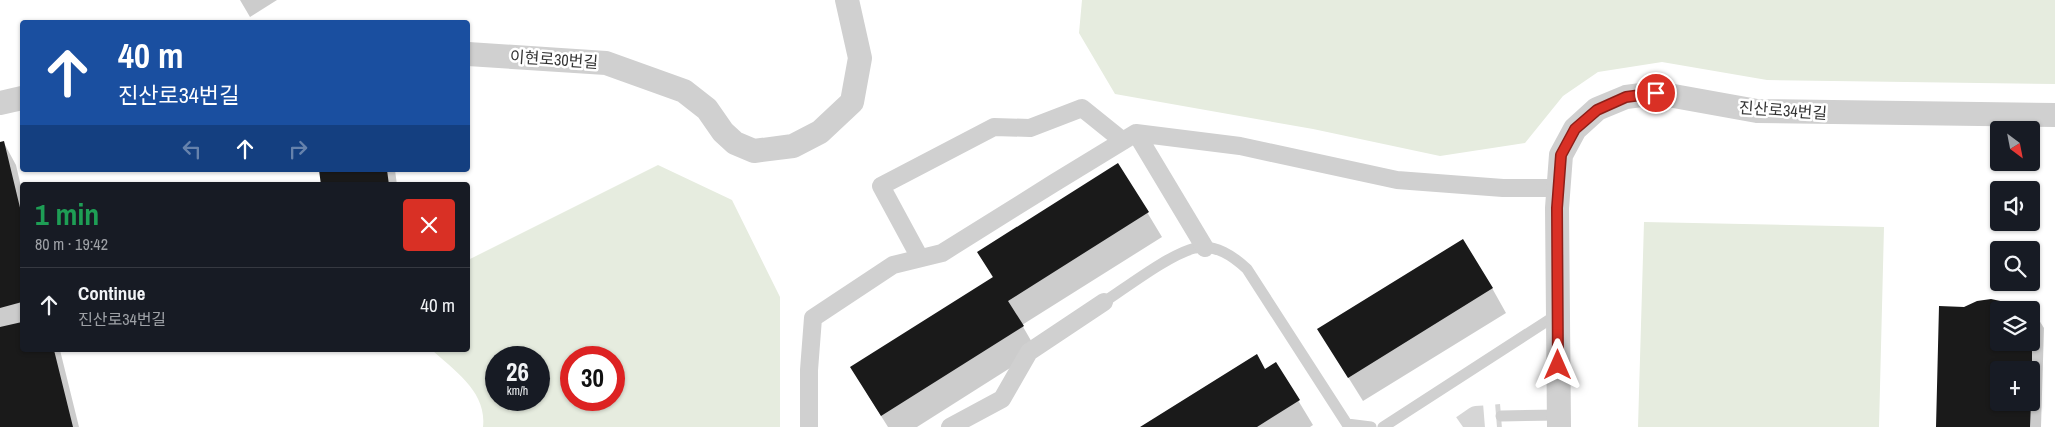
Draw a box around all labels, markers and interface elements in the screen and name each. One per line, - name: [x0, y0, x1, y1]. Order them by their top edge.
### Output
- text: 40 m: [118, 32, 183, 79]
- icon: ahead: [35, 40, 100, 105]
- street label: 이현로30번길: [509, 45, 599, 73]
- pin: [1635, 72, 1677, 114]
- icon: arrive: [1642, 79, 1670, 107]
- text: 진산로34번길: [118, 80, 239, 110]
- street label: 진산로34번길: [1738, 96, 1828, 124]
- north arrow: [1990, 121, 2040, 171]
- map controls: [1990, 121, 2040, 411]
- icon: left: [178, 135, 206, 163]
- icon: ahead: [231, 135, 259, 163]
- icon: right: [284, 135, 312, 163]
- button: sound: [1990, 181, 2040, 231]
- text: 1 min: [35, 194, 99, 234]
- button: close: [403, 199, 455, 251]
- text: 80 m · 19:42: [35, 233, 108, 255]
- button: search: [1990, 241, 2040, 291]
- text: Continue: [78, 280, 146, 306]
- icon: ahead: [35, 291, 63, 319]
- text: 40 m: [420, 292, 455, 318]
- button: layers: [1990, 301, 2040, 351]
- text: 진산로34번길: [78, 308, 166, 330]
- position arrow: [1531, 338, 1583, 390]
- speed limit sign: 30: [560, 346, 625, 411]
- text: 26: [506, 355, 529, 389]
- button: +: [1990, 361, 2040, 411]
- text: km/h: [507, 383, 528, 399]

